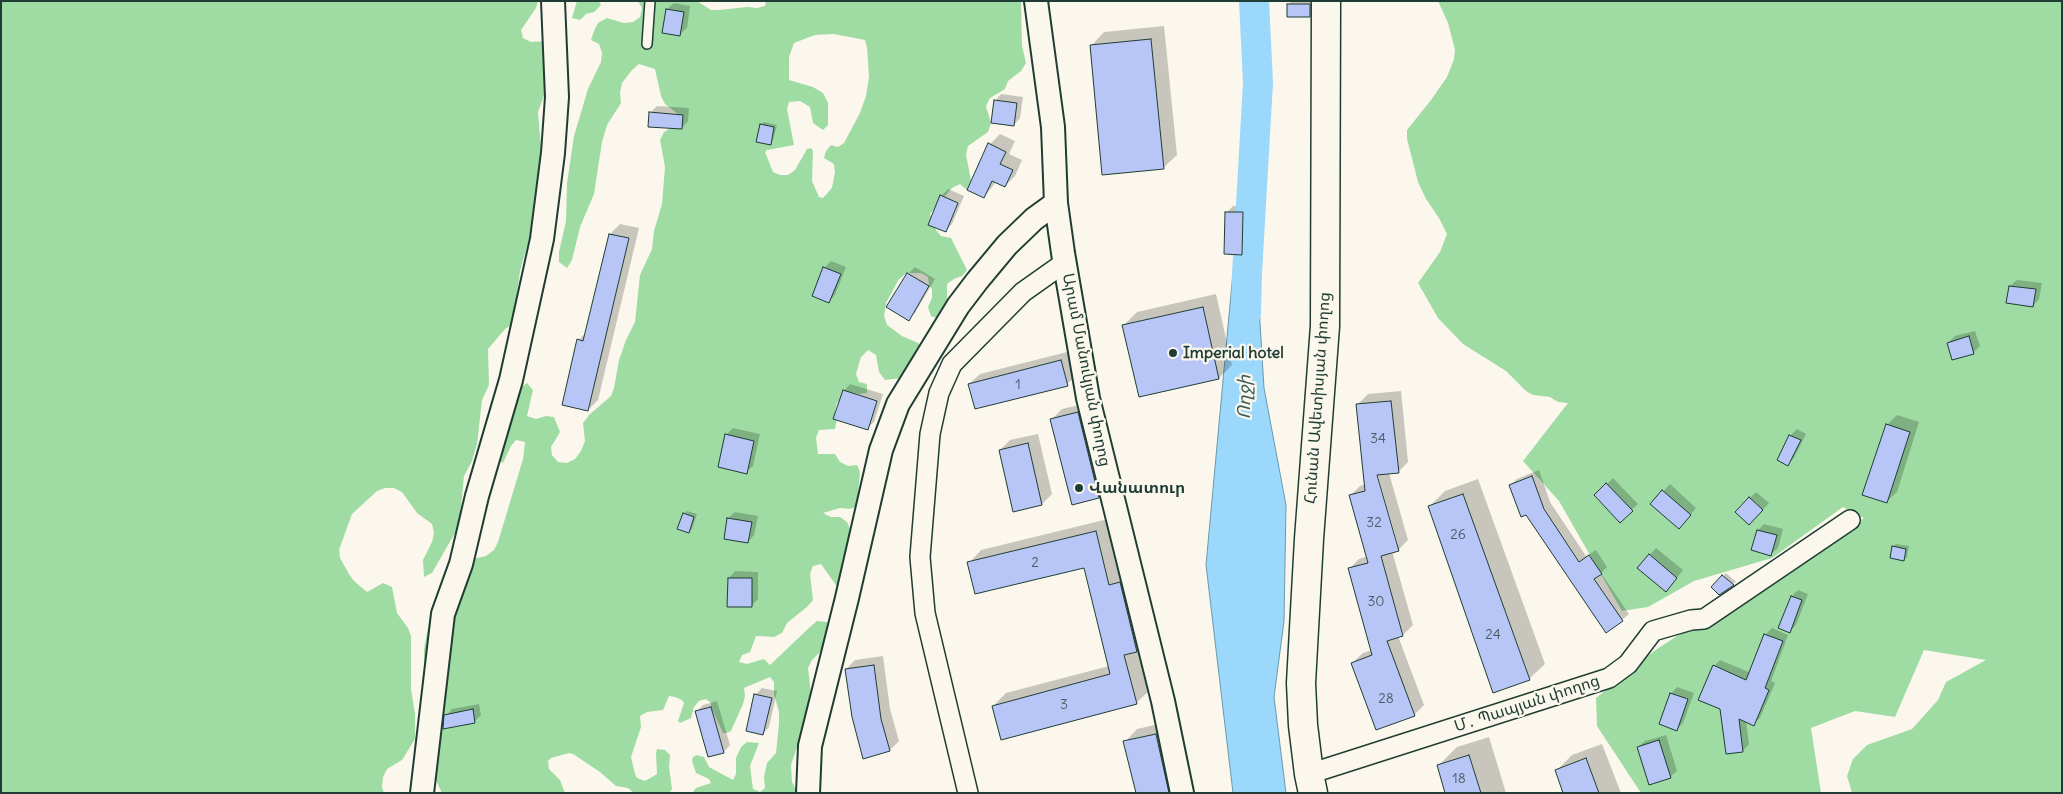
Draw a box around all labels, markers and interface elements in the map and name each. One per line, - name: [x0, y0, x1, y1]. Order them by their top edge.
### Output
- street label: Արամ Մանուկյան փողոց: [1058, 272, 1114, 468]
- street label: Հունան Ավետիսյան փողոց: [1301, 291, 1335, 505]
- place label: Imperial hotel: [1183, 343, 1284, 363]
- marker: Imperial hotel: [1167, 347, 1179, 359]
- water label: Ողջի: [1234, 375, 1256, 419]
- house number: 1: [1015, 377, 1021, 393]
- house number: 34: [1370, 431, 1386, 447]
- place label: Վանատուր: [1089, 478, 1185, 498]
- marker: Վանատուր: [1073, 482, 1085, 494]
- house number: 32: [1366, 515, 1382, 531]
- house number: 26: [1450, 527, 1466, 543]
- house number: 2: [1031, 555, 1039, 571]
- house number: 30: [1367, 594, 1385, 610]
- house number: 24: [1485, 627, 1501, 643]
- street label: Մ․ Պապյան փողոց: [1452, 671, 1602, 737]
- house number: 28: [1378, 691, 1394, 707]
- house number: 3: [1060, 697, 1068, 713]
- house number: 18: [1452, 771, 1466, 787]

